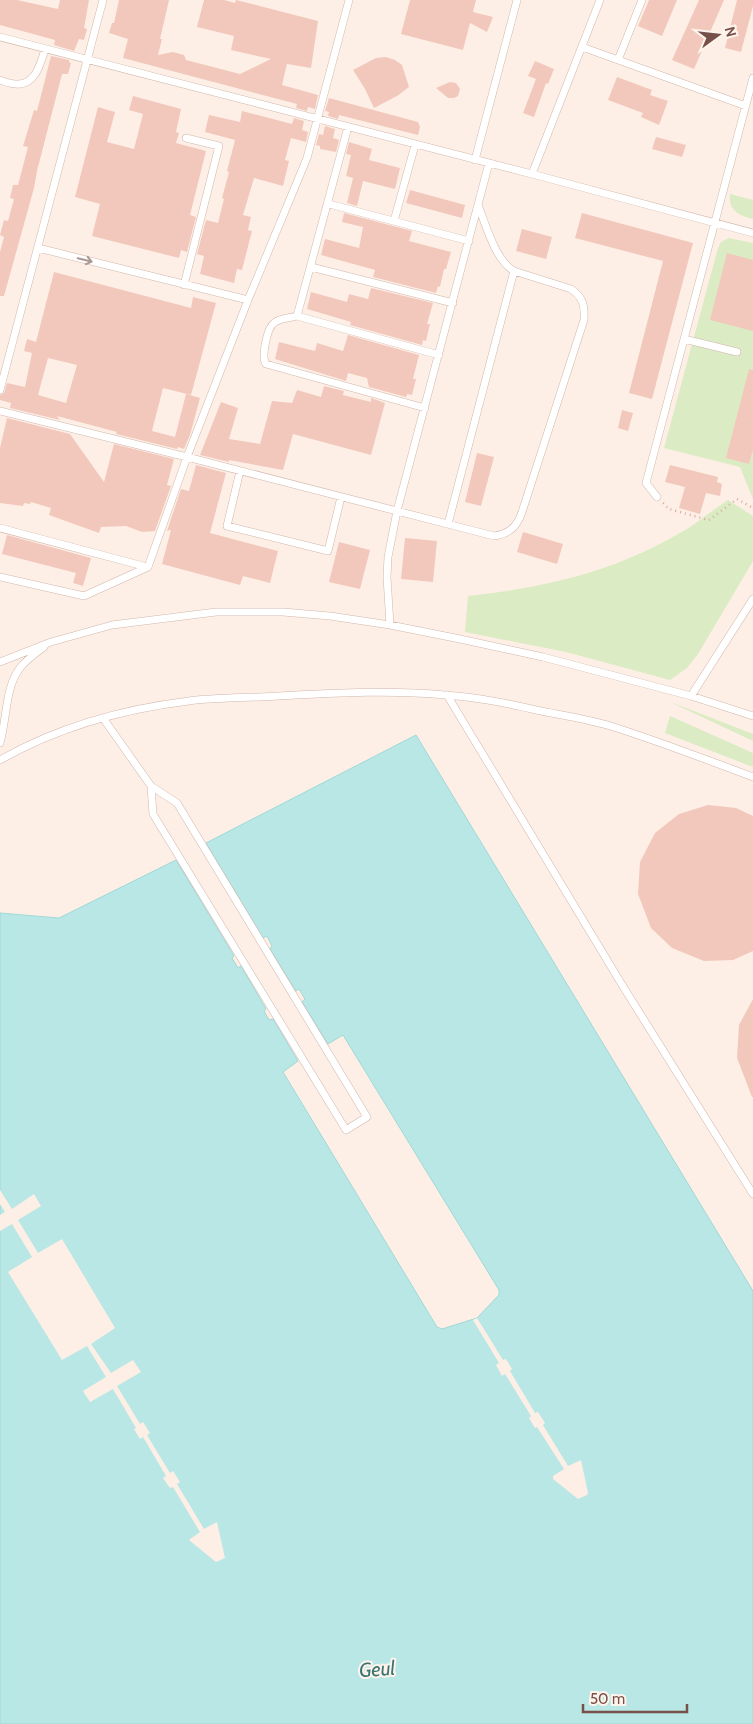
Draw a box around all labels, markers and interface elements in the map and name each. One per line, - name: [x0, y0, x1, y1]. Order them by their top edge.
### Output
- north arrow: [693, 10, 743, 60]
- text: N: [721, 25, 741, 39]
- one-way arrow: [76, 256, 92, 265]
- water label: Geul: [358, 1656, 396, 1682]
- scale bar: [583, 1682, 687, 1714]
- text: 50 m: [590, 1690, 625, 1708]

